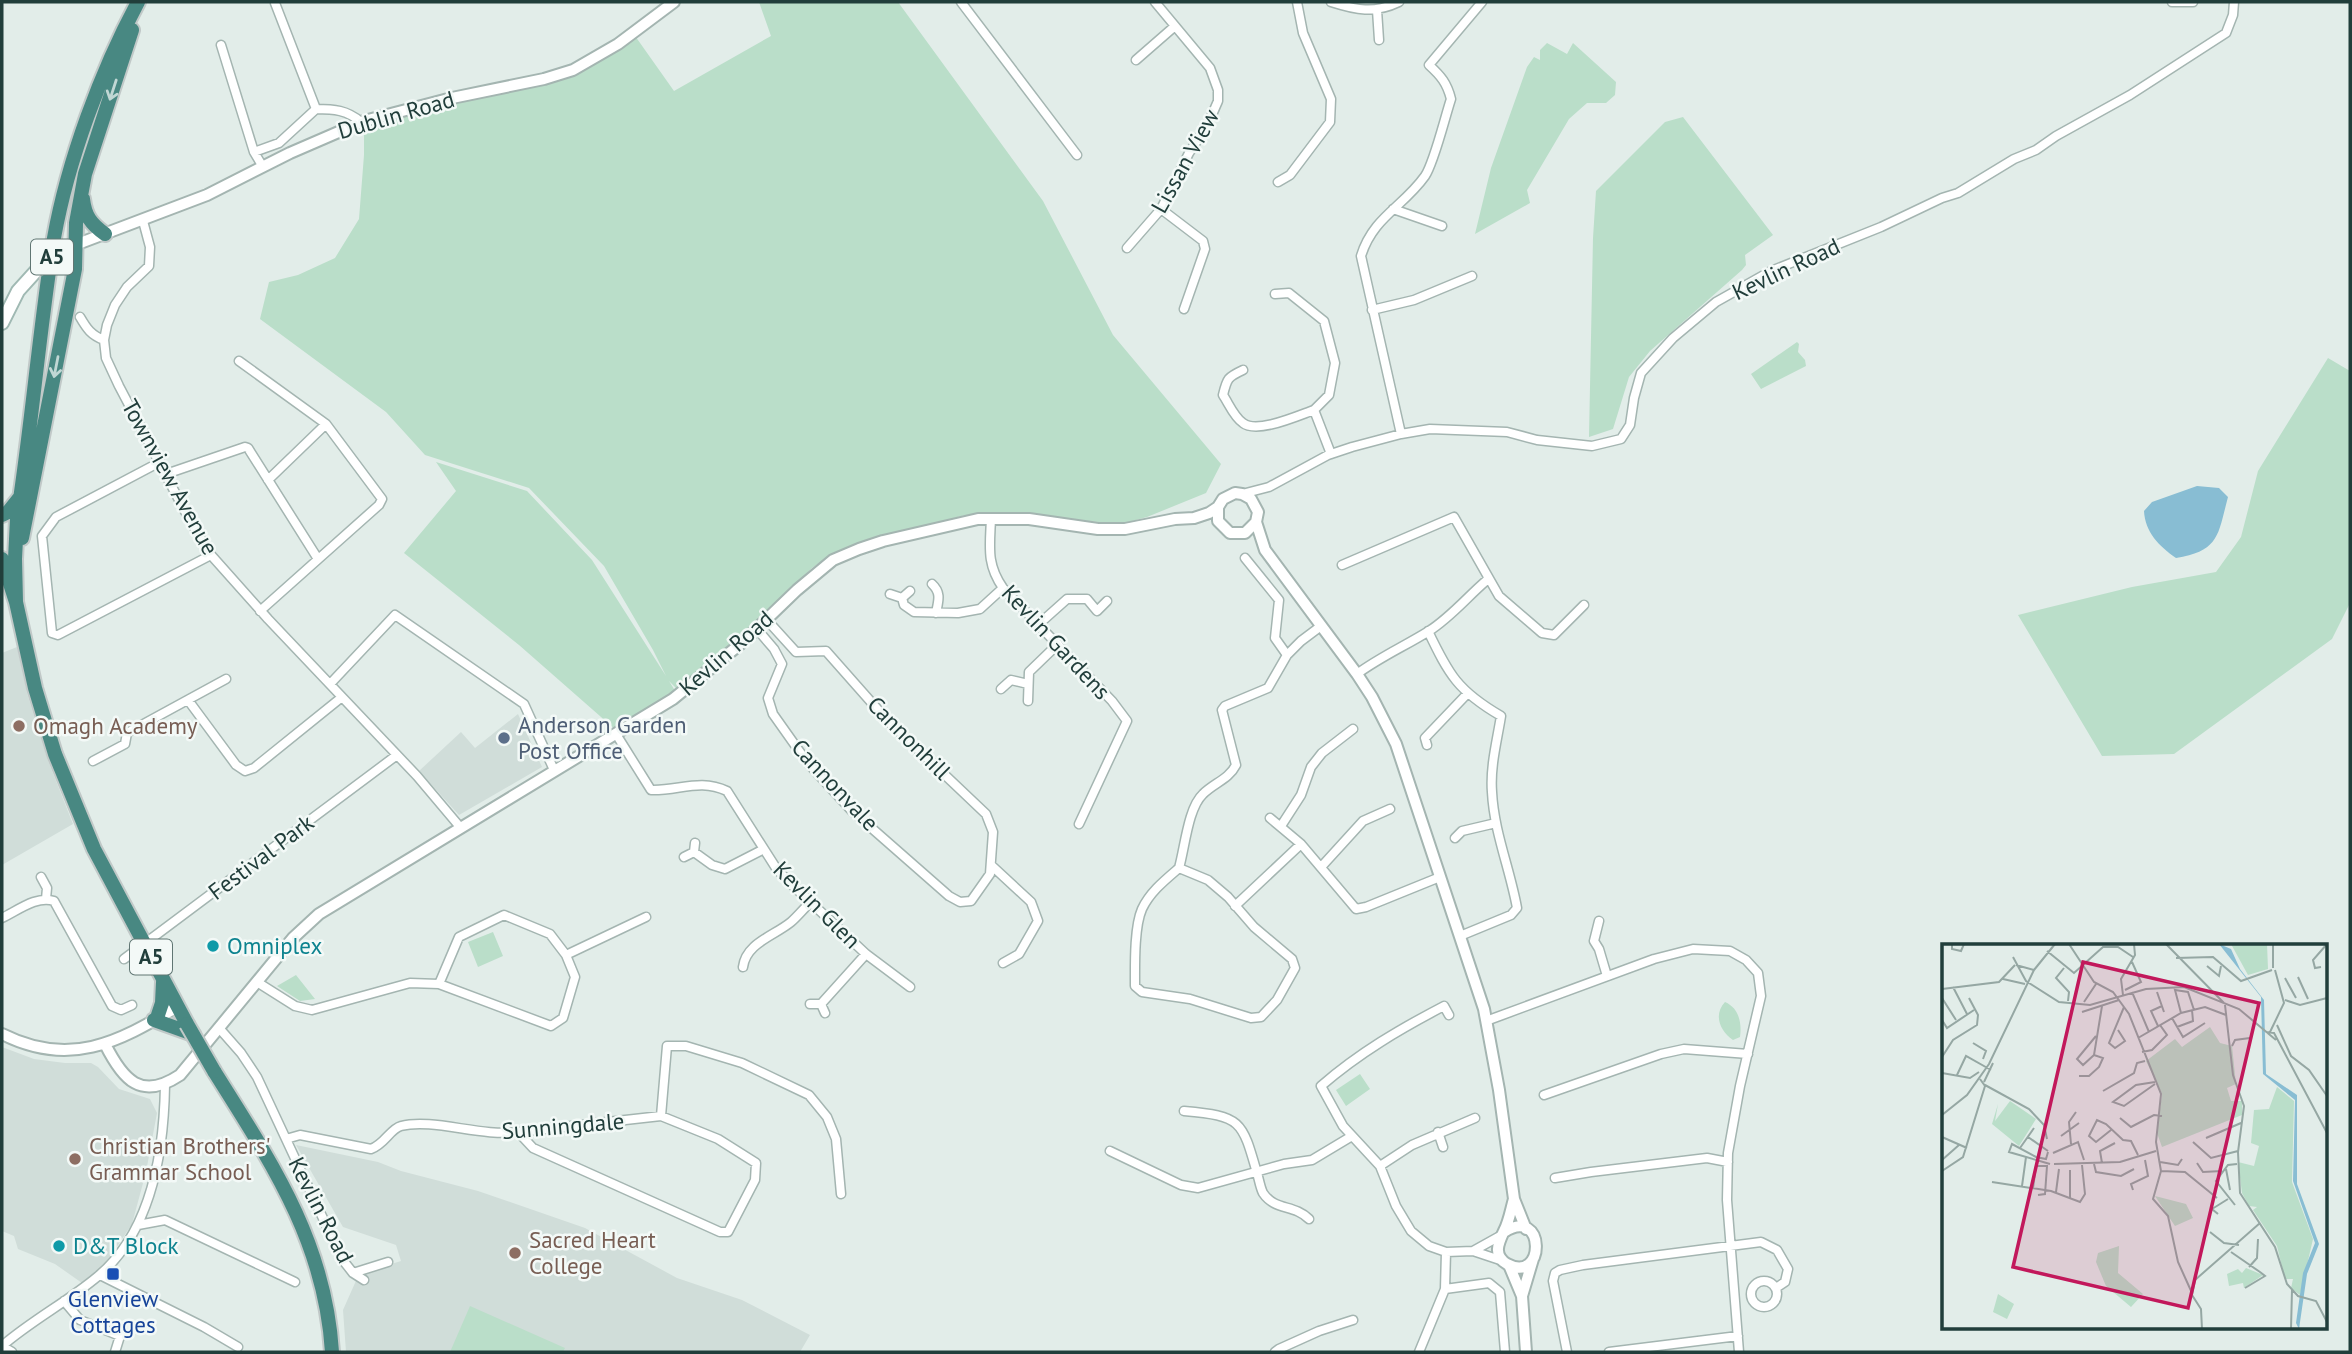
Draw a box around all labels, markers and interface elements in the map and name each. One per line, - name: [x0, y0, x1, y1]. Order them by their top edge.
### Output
- one-way arrow: [105, 78, 118, 100]
- street label: Dublin Road: [334, 84, 458, 145]
- street label: Lissan View: [1144, 104, 1225, 218]
- street label: Kevlin Road: [1727, 231, 1844, 306]
- road number: A5: [31, 240, 73, 274]
- one-way arrow: [48, 355, 62, 378]
- street label: Townview Avenue: [116, 394, 225, 560]
- street label: Kevlin Gardens: [996, 578, 1117, 705]
- street label: Kevlin Road: [673, 604, 779, 701]
- street label: Cannonhill: [861, 690, 957, 786]
- place label: Anderson Garden Post Office: [518, 710, 687, 765]
- place label: Omagh Academy: [33, 711, 198, 740]
- marker: Omagh Academy: [11, 718, 27, 734]
- marker: Anderson Garden Post Office: [496, 730, 512, 746]
- street label: Cannonvale: [786, 733, 885, 837]
- street label: Festival Park: [202, 807, 319, 906]
- street label: Kevlin Glen: [768, 855, 867, 954]
- place label: Omniplex: [227, 931, 322, 960]
- marker: Omniplex: [205, 938, 221, 954]
- road number: A5: [130, 940, 172, 974]
- inset map: [1942, 944, 2328, 1330]
- street label: Sunningdale: [500, 1106, 626, 1145]
- place label: Christian Brothers' Grammar School: [89, 1131, 271, 1186]
- marker: Christian Brothers' Grammar School: [67, 1151, 83, 1167]
- street label: Kevlin Road: [282, 1152, 361, 1268]
- place label: Sacred Heart College: [529, 1225, 656, 1280]
- place label: D&T Block: [73, 1231, 179, 1260]
- marker: D&T Block: [51, 1238, 67, 1254]
- marker: Sacred Heart College: [507, 1245, 523, 1261]
- marker: Glenview Cottages: [105, 1266, 121, 1282]
- place label: Glenview Cottages: [68, 1284, 158, 1339]

